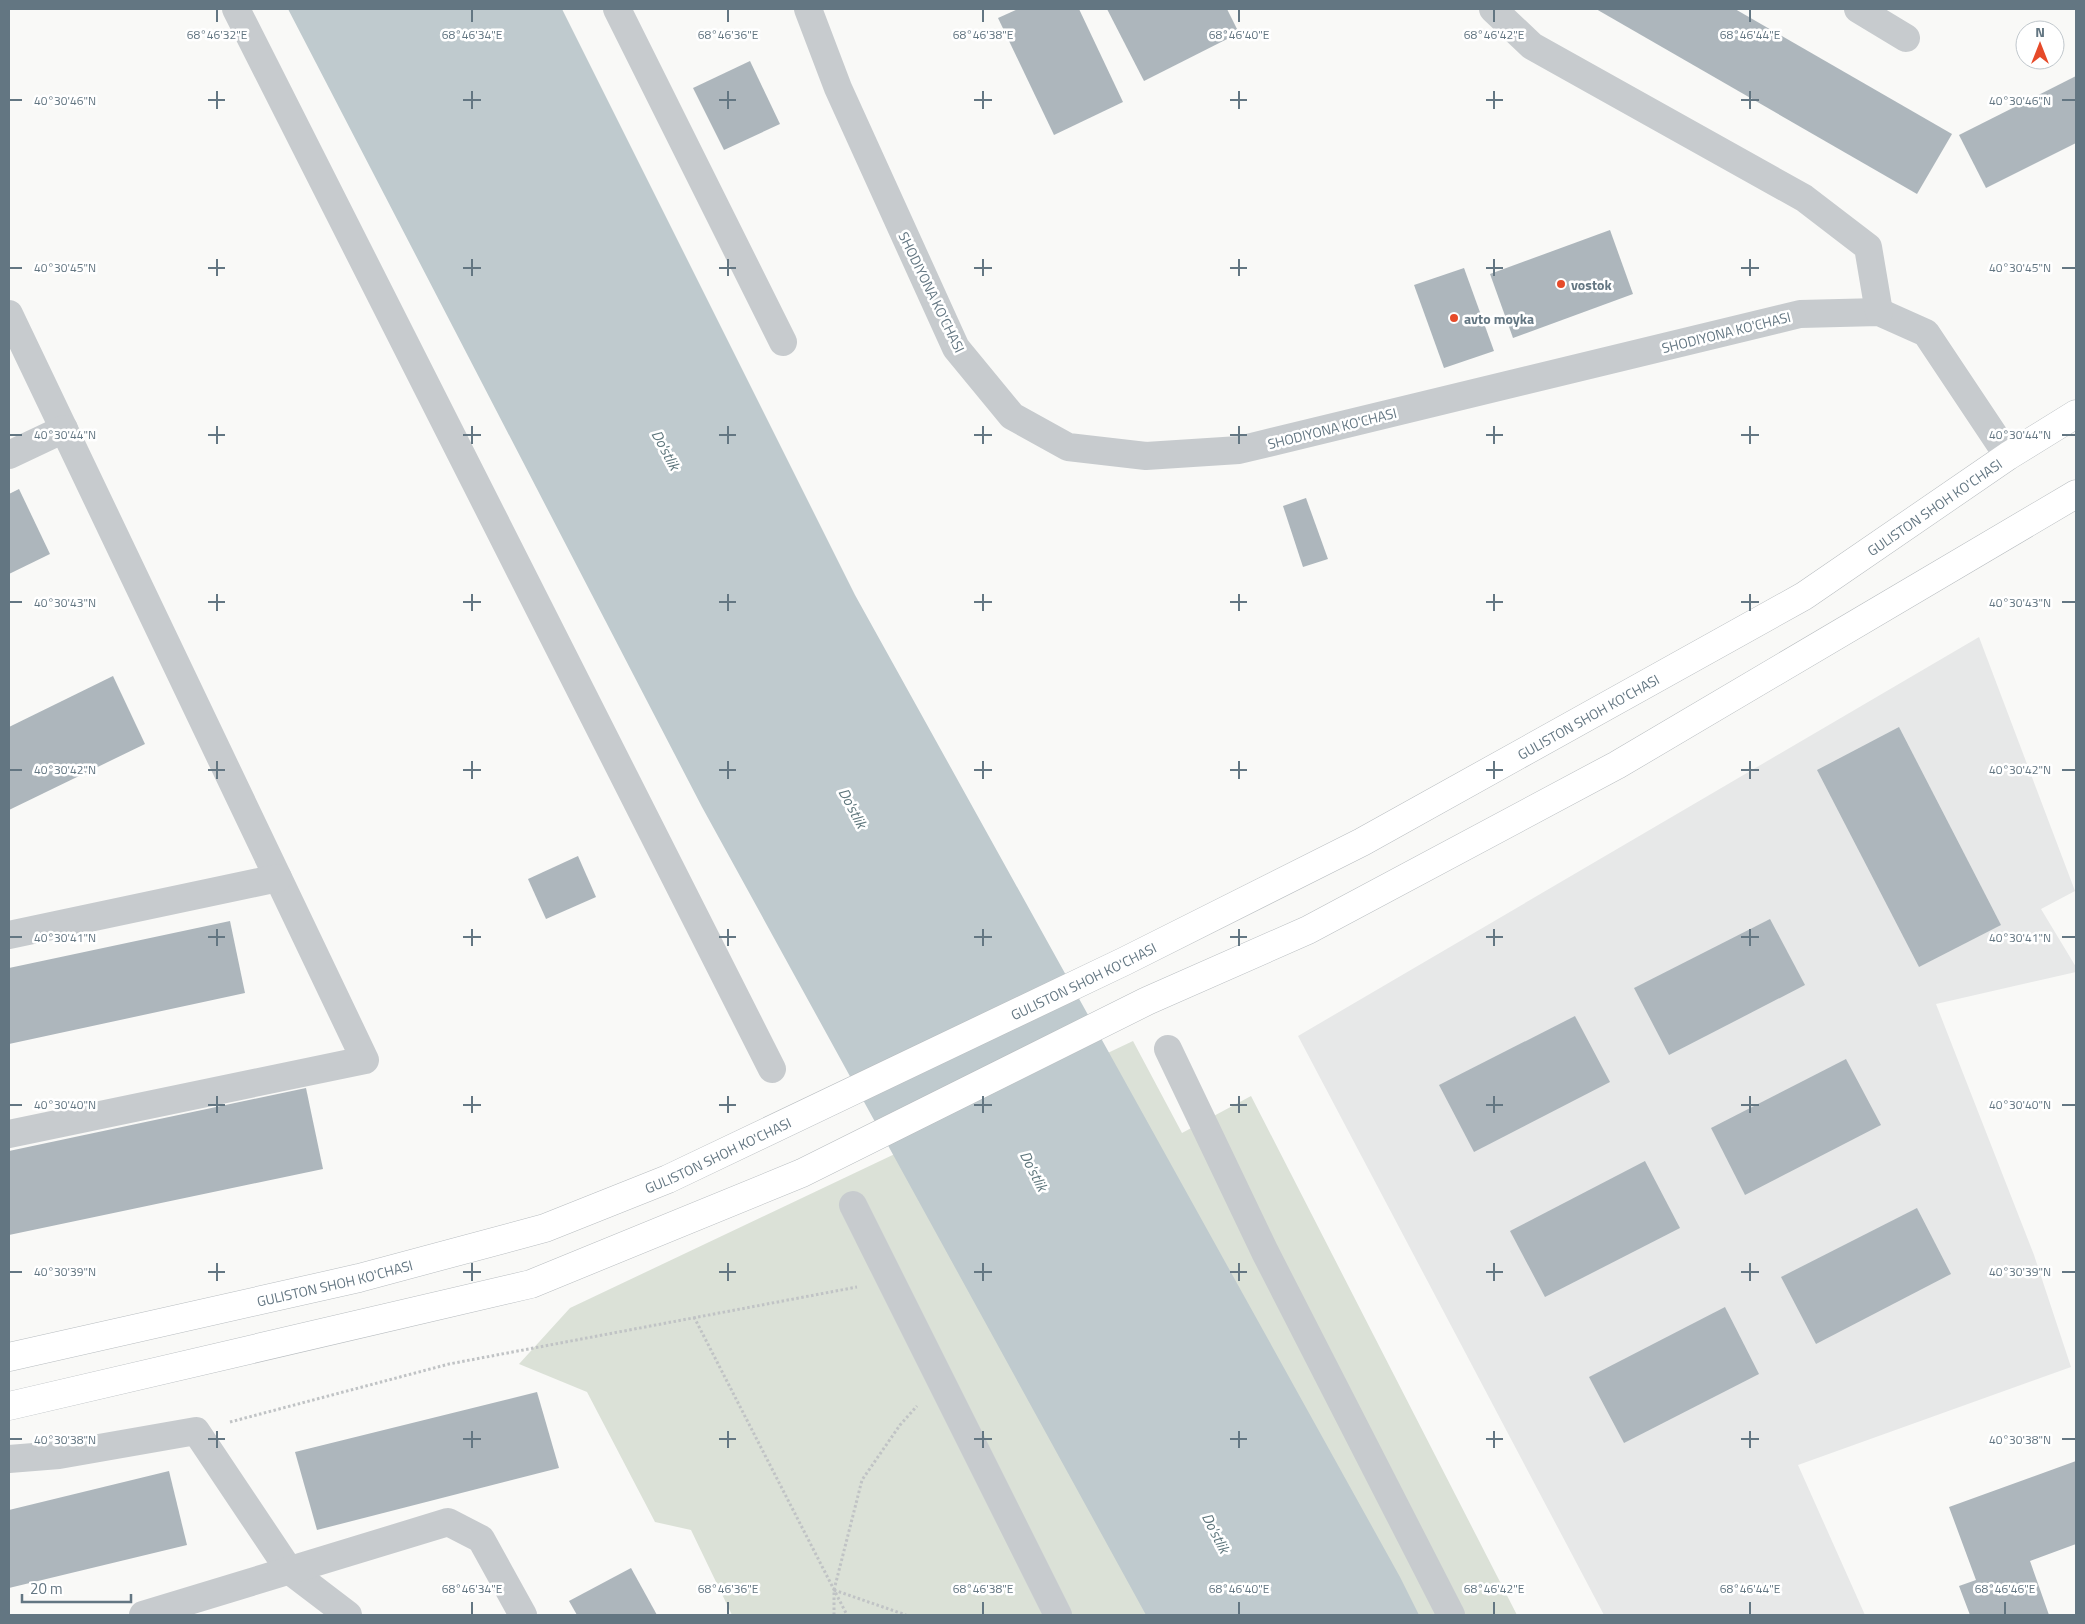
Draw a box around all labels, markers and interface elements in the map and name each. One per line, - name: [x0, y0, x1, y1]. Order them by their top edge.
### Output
- north arrow: [2015, 20, 2065, 70]
- text: N: [2035, 21, 2045, 42]
- text: 68°46'32"E: [187, 25, 248, 44]
- text: 68°46'34"E: [442, 25, 503, 44]
- text: 68°46'36"E: [698, 25, 759, 44]
- text: 68°46'38"E: [953, 25, 1014, 44]
- text: 68°46'40"E: [1209, 25, 1270, 44]
- text: 68°46'42"E: [1464, 25, 1525, 44]
- text: 68°46'44"E: [1720, 25, 1781, 44]
- text: 40°30'46"N: [34, 91, 96, 110]
- text: 40°30'46"N: [1989, 91, 2051, 110]
- street label: SHODIYONA KO'CHASI: [894, 228, 970, 356]
- text: 40°30'45"N: [34, 258, 96, 277]
- text: 40°30'45"N: [1989, 258, 2051, 277]
- place label: vostok: [1571, 274, 1612, 295]
- marker: vostok: [1555, 278, 1567, 290]
- street label: SHODIYONA KO'CHASI: [1659, 306, 1793, 358]
- place label: avto moyka: [1464, 308, 1534, 329]
- marker: avto moyka: [1448, 312, 1460, 324]
- street label: SHODIYONA KO'CHASI: [1265, 402, 1399, 454]
- text: 40°30'44"N: [34, 425, 96, 444]
- text: 40°30'44"N: [1989, 425, 2051, 444]
- water label: Do'stlik: [646, 426, 687, 476]
- street label: GULISTON SHOH KO'CHASI: [1862, 453, 2006, 560]
- text: 40°30'43"N: [34, 593, 96, 612]
- text: 40°30'43"N: [1989, 593, 2051, 612]
- street label: GULISTON SHOH KO'CHASI: [1513, 668, 1663, 764]
- text: 40°30'42"N: [34, 760, 96, 779]
- text: 40°30'42"N: [1989, 760, 2051, 779]
- water label: Do'stlik: [833, 784, 874, 834]
- text: 40°30'41"N: [34, 928, 96, 947]
- text: 40°30'41"N: [1989, 928, 2051, 947]
- street label: GULISTON SHOH KO'CHASI: [1007, 937, 1160, 1025]
- text: 40°30'40"N: [34, 1095, 96, 1114]
- text: 40°30'40"N: [1989, 1095, 2051, 1114]
- street label: GULISTON SHOH KO'CHASI: [641, 1111, 794, 1198]
- water label: Do'stlik: [1014, 1147, 1055, 1197]
- street label: GULISTON SHOH KO'CHASI: [255, 1254, 415, 1311]
- text: 40°30'39"N: [34, 1262, 96, 1281]
- text: 40°30'39"N: [1989, 1262, 2051, 1281]
- text: 40°30'38"N: [34, 1430, 96, 1449]
- text: 40°30'38"N: [1989, 1430, 2051, 1449]
- water label: Do'stlik: [1196, 1509, 1237, 1559]
- scale bar: [22, 1572, 131, 1604]
- text: 20 m: [30, 1577, 63, 1600]
- text: 68°46'34"E: [442, 1579, 503, 1598]
- text: 68°46'36"E: [698, 1579, 759, 1598]
- text: 68°46'38"E: [953, 1579, 1014, 1598]
- text: 68°46'40"E: [1209, 1579, 1270, 1598]
- text: 68°46'42"E: [1464, 1579, 1525, 1598]
- text: 68°46'44"E: [1720, 1579, 1781, 1598]
- text: 68°46'46"E: [1975, 1579, 2036, 1598]

